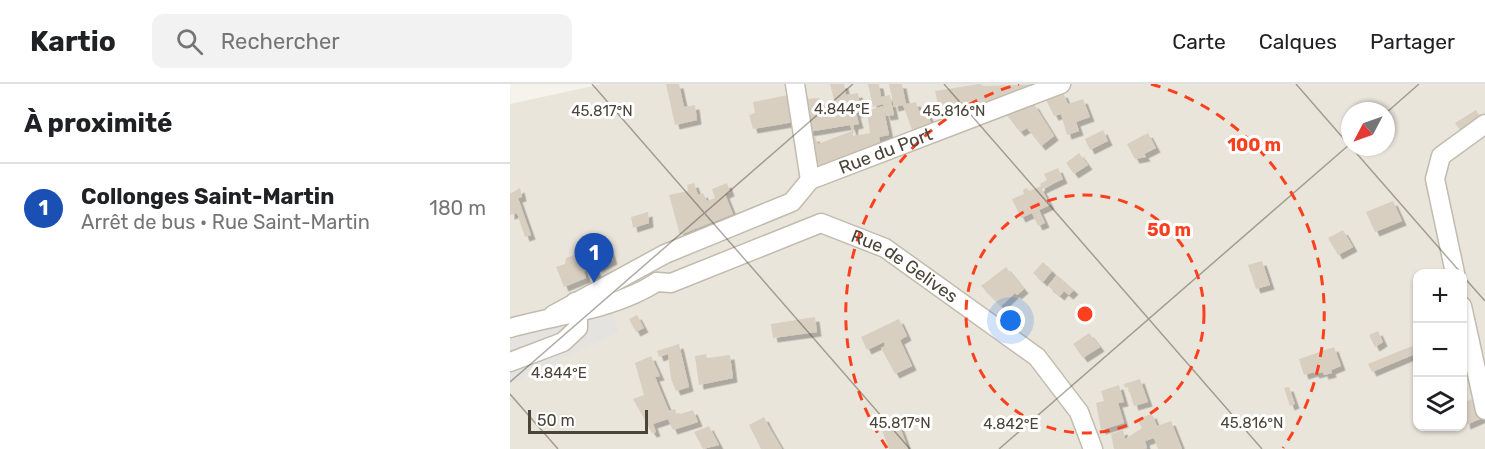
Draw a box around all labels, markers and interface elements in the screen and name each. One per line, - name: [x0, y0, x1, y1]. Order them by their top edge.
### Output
- search box: [152, 14, 572, 68]
- text: Kartio: [30, 25, 116, 58]
- icon: search: [173, 25, 206, 58]
- text: Rechercher: [221, 28, 340, 55]
- text: Carte: [1172, 29, 1226, 54]
- text: Calques: [1259, 29, 1337, 54]
- text: Partager: [1370, 29, 1455, 54]
- text: 4.844°E: [814, 100, 870, 118]
- text: 45.817°N: [571, 102, 633, 120]
- text: 45.816°N: [923, 102, 985, 120]
- north arrow: [1341, 102, 1395, 156]
- text: À proximité: [24, 108, 173, 139]
- street label: Rue du Port: [836, 123, 936, 179]
- text: 100 m: [1227, 134, 1281, 156]
- text: Collonges Saint-Martin: [81, 183, 334, 210]
- text: 1: [39, 196, 48, 220]
- text: 180 m: [429, 196, 486, 220]
- text: Arrêt de bus · Rue Saint-Martin: [81, 210, 370, 234]
- text: 50 m: [1147, 219, 1191, 241]
- street label: Rue de Gelives: [848, 225, 962, 308]
- pin: 1: [574, 234, 614, 283]
- map controls: [1413, 269, 1467, 431]
- button: +: [1413, 269, 1467, 323]
- centre of rings: [1075, 304, 1095, 324]
- your location: [996, 306, 1025, 335]
- button: −: [1413, 323, 1467, 377]
- text: 4.844°E: [531, 364, 587, 382]
- button: layers: [1413, 377, 1467, 431]
- scale bar: [528, 407, 648, 434]
- text: 50 m: [537, 411, 575, 430]
- text: 45.817°N: [869, 414, 931, 432]
- text: 45.816°N: [1221, 414, 1283, 432]
- text: 4.842°E: [983, 415, 1039, 433]

